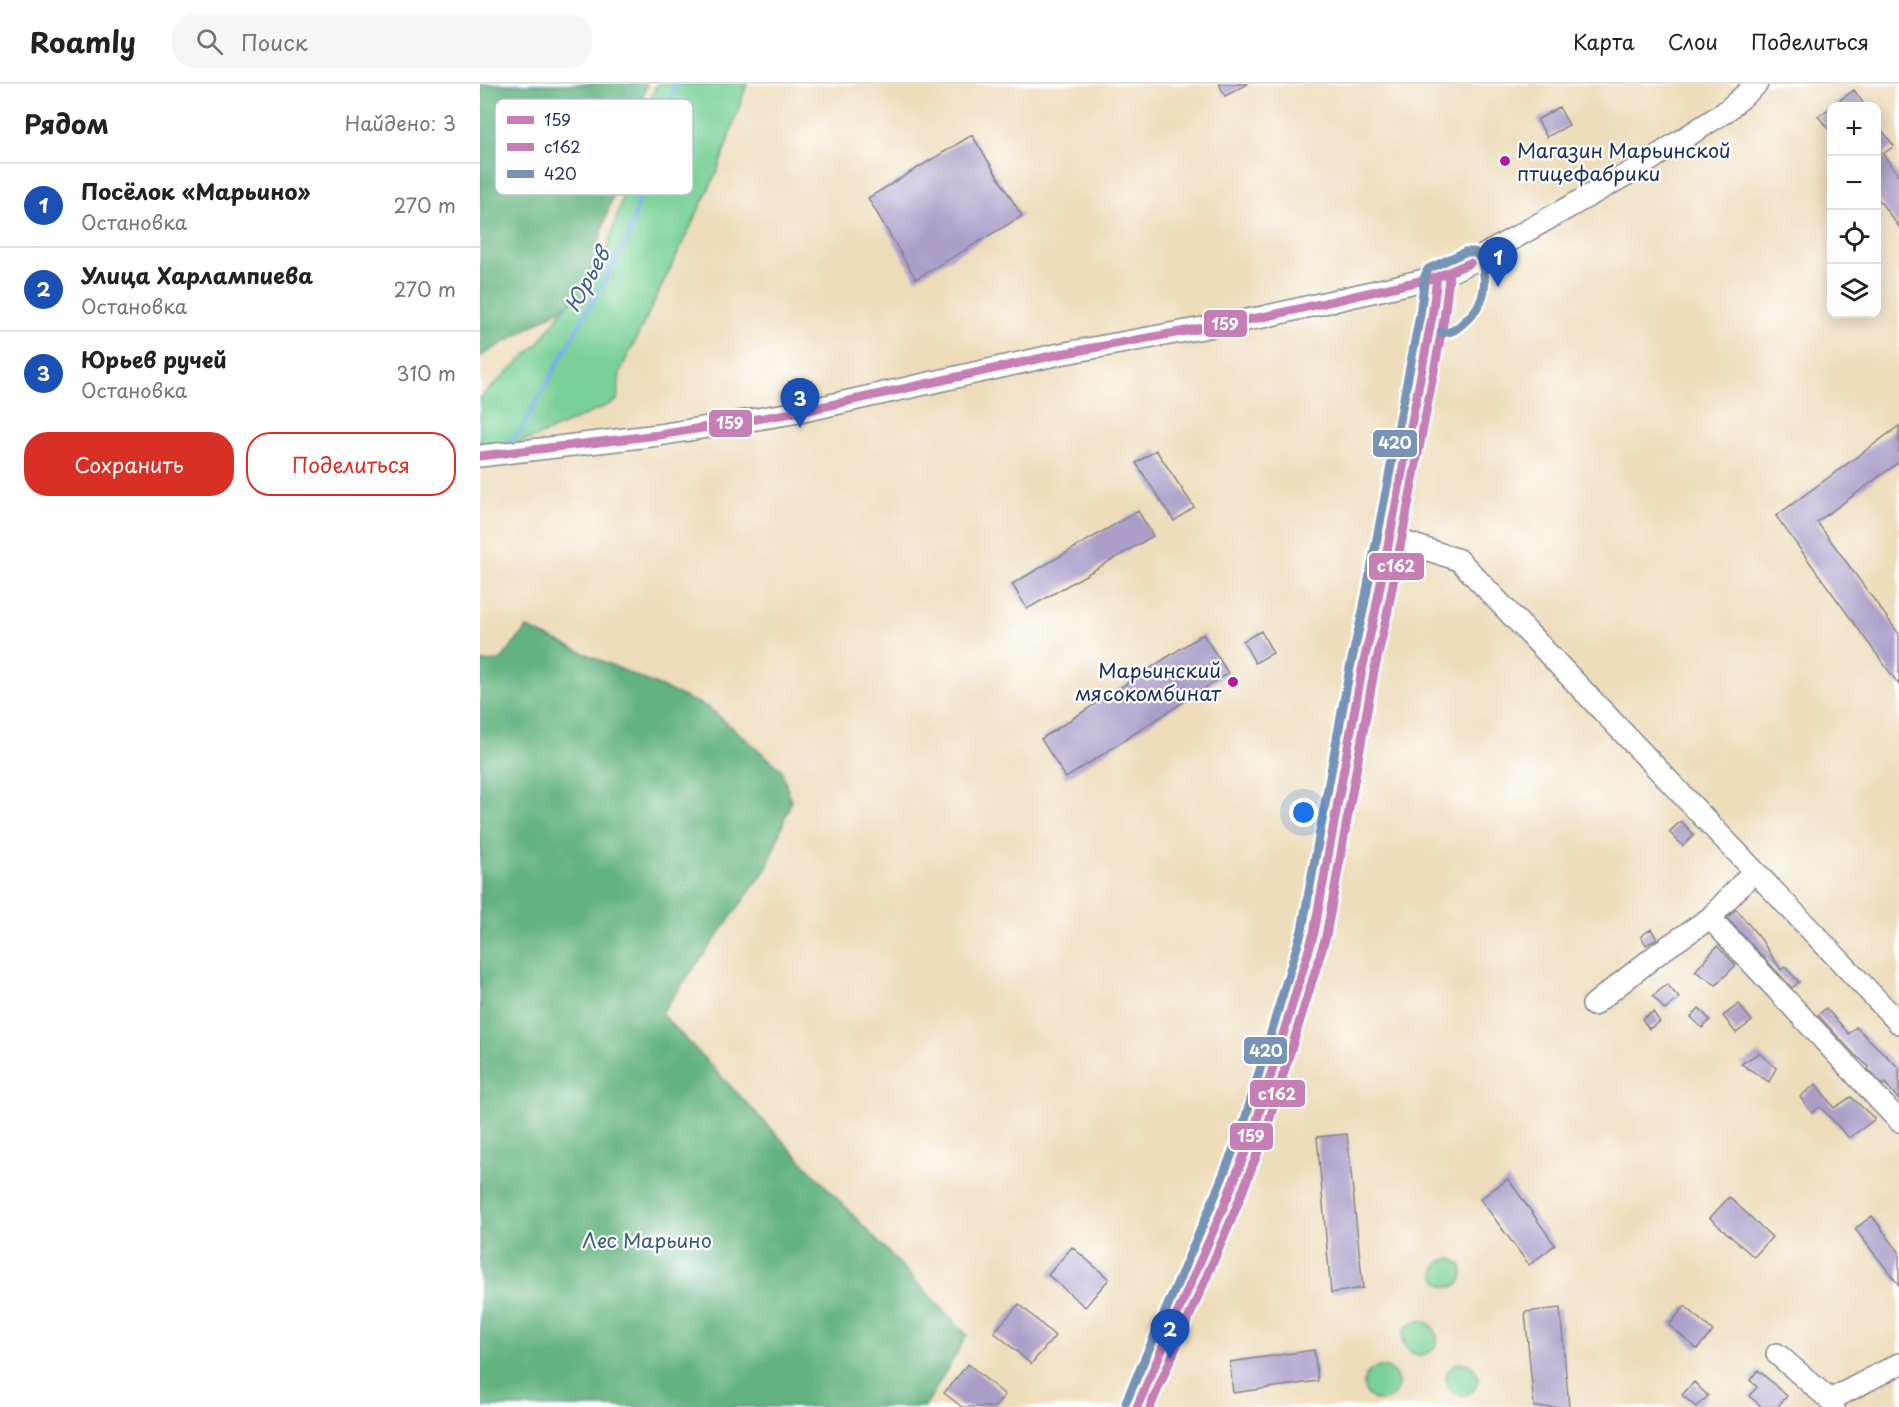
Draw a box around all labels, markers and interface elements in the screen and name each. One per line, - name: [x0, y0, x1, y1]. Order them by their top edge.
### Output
- search box: [172, 14, 592, 68]
- text: Roamly: [30, 20, 136, 63]
- icon: search: [193, 25, 226, 58]
- text: Поиск: [241, 25, 308, 58]
- text: Карта: [1573, 25, 1635, 57]
- text: Слои: [1668, 25, 1718, 57]
- text: Поделиться: [1751, 25, 1869, 57]
- legend: [495, 99, 693, 195]
- map controls: [1827, 102, 1881, 318]
- button: +: [1827, 102, 1881, 156]
- text: Рядом: [24, 104, 109, 143]
- text: 159: [544, 107, 571, 131]
- text: Найдено: 3: [345, 108, 456, 138]
- text: с162: [544, 134, 581, 158]
- place label: Магазин Марьинской птицефабрики: [1517, 135, 1731, 188]
- marker: Магазин Марьинской птицефабрики: [1498, 154, 1512, 168]
- button: −: [1827, 156, 1881, 210]
- text: 420: [544, 161, 577, 185]
- text: Посёлок «Марьино»: [81, 174, 310, 207]
- text: 1: [39, 190, 48, 220]
- text: 270 m: [393, 190, 456, 220]
- text: Остановка: [81, 207, 187, 237]
- button: locate: [1827, 210, 1881, 264]
- water label: Юрьев: [555, 238, 618, 317]
- pin: 1: [1478, 238, 1518, 287]
- text: Улица Харлампиева: [81, 258, 313, 291]
- button: layers: [1827, 264, 1881, 318]
- text: 2: [36, 274, 51, 304]
- text: 270 m: [393, 274, 456, 304]
- text: Остановка: [81, 291, 187, 321]
- line badge: 159: [1203, 309, 1248, 338]
- text: 159: [1211, 311, 1239, 335]
- text: Юрьев ручей: [81, 342, 227, 375]
- text: 3: [37, 358, 50, 388]
- text: 310 m: [396, 358, 456, 388]
- text: Остановка: [81, 375, 187, 405]
- pin: 3: [780, 378, 820, 428]
- line badge: 159: [708, 409, 753, 438]
- text: 159: [716, 410, 744, 434]
- line badge: 420: [1372, 429, 1418, 458]
- text: 420: [1378, 430, 1412, 454]
- button: Сохранить: [24, 432, 234, 496]
- button: Поделиться: [246, 432, 456, 496]
- line badge: с162: [1368, 552, 1425, 581]
- text: с162: [1377, 553, 1415, 577]
- place label: Марьинский мясокомбинат: [1075, 655, 1222, 708]
- marker: Марьинский мясокомбинат: [1226, 675, 1240, 689]
- your location: [1289, 798, 1318, 827]
- line badge: 420: [1243, 1036, 1288, 1065]
- text: 420: [1249, 1038, 1283, 1062]
- line badge: с162: [1249, 1079, 1306, 1108]
- text: с162: [1258, 1081, 1296, 1105]
- line badge: 159: [1229, 1122, 1274, 1151]
- text: 159: [1237, 1123, 1265, 1147]
- park label: Лес Марьино: [582, 1225, 712, 1255]
- pin: 2: [1150, 1310, 1190, 1359]

